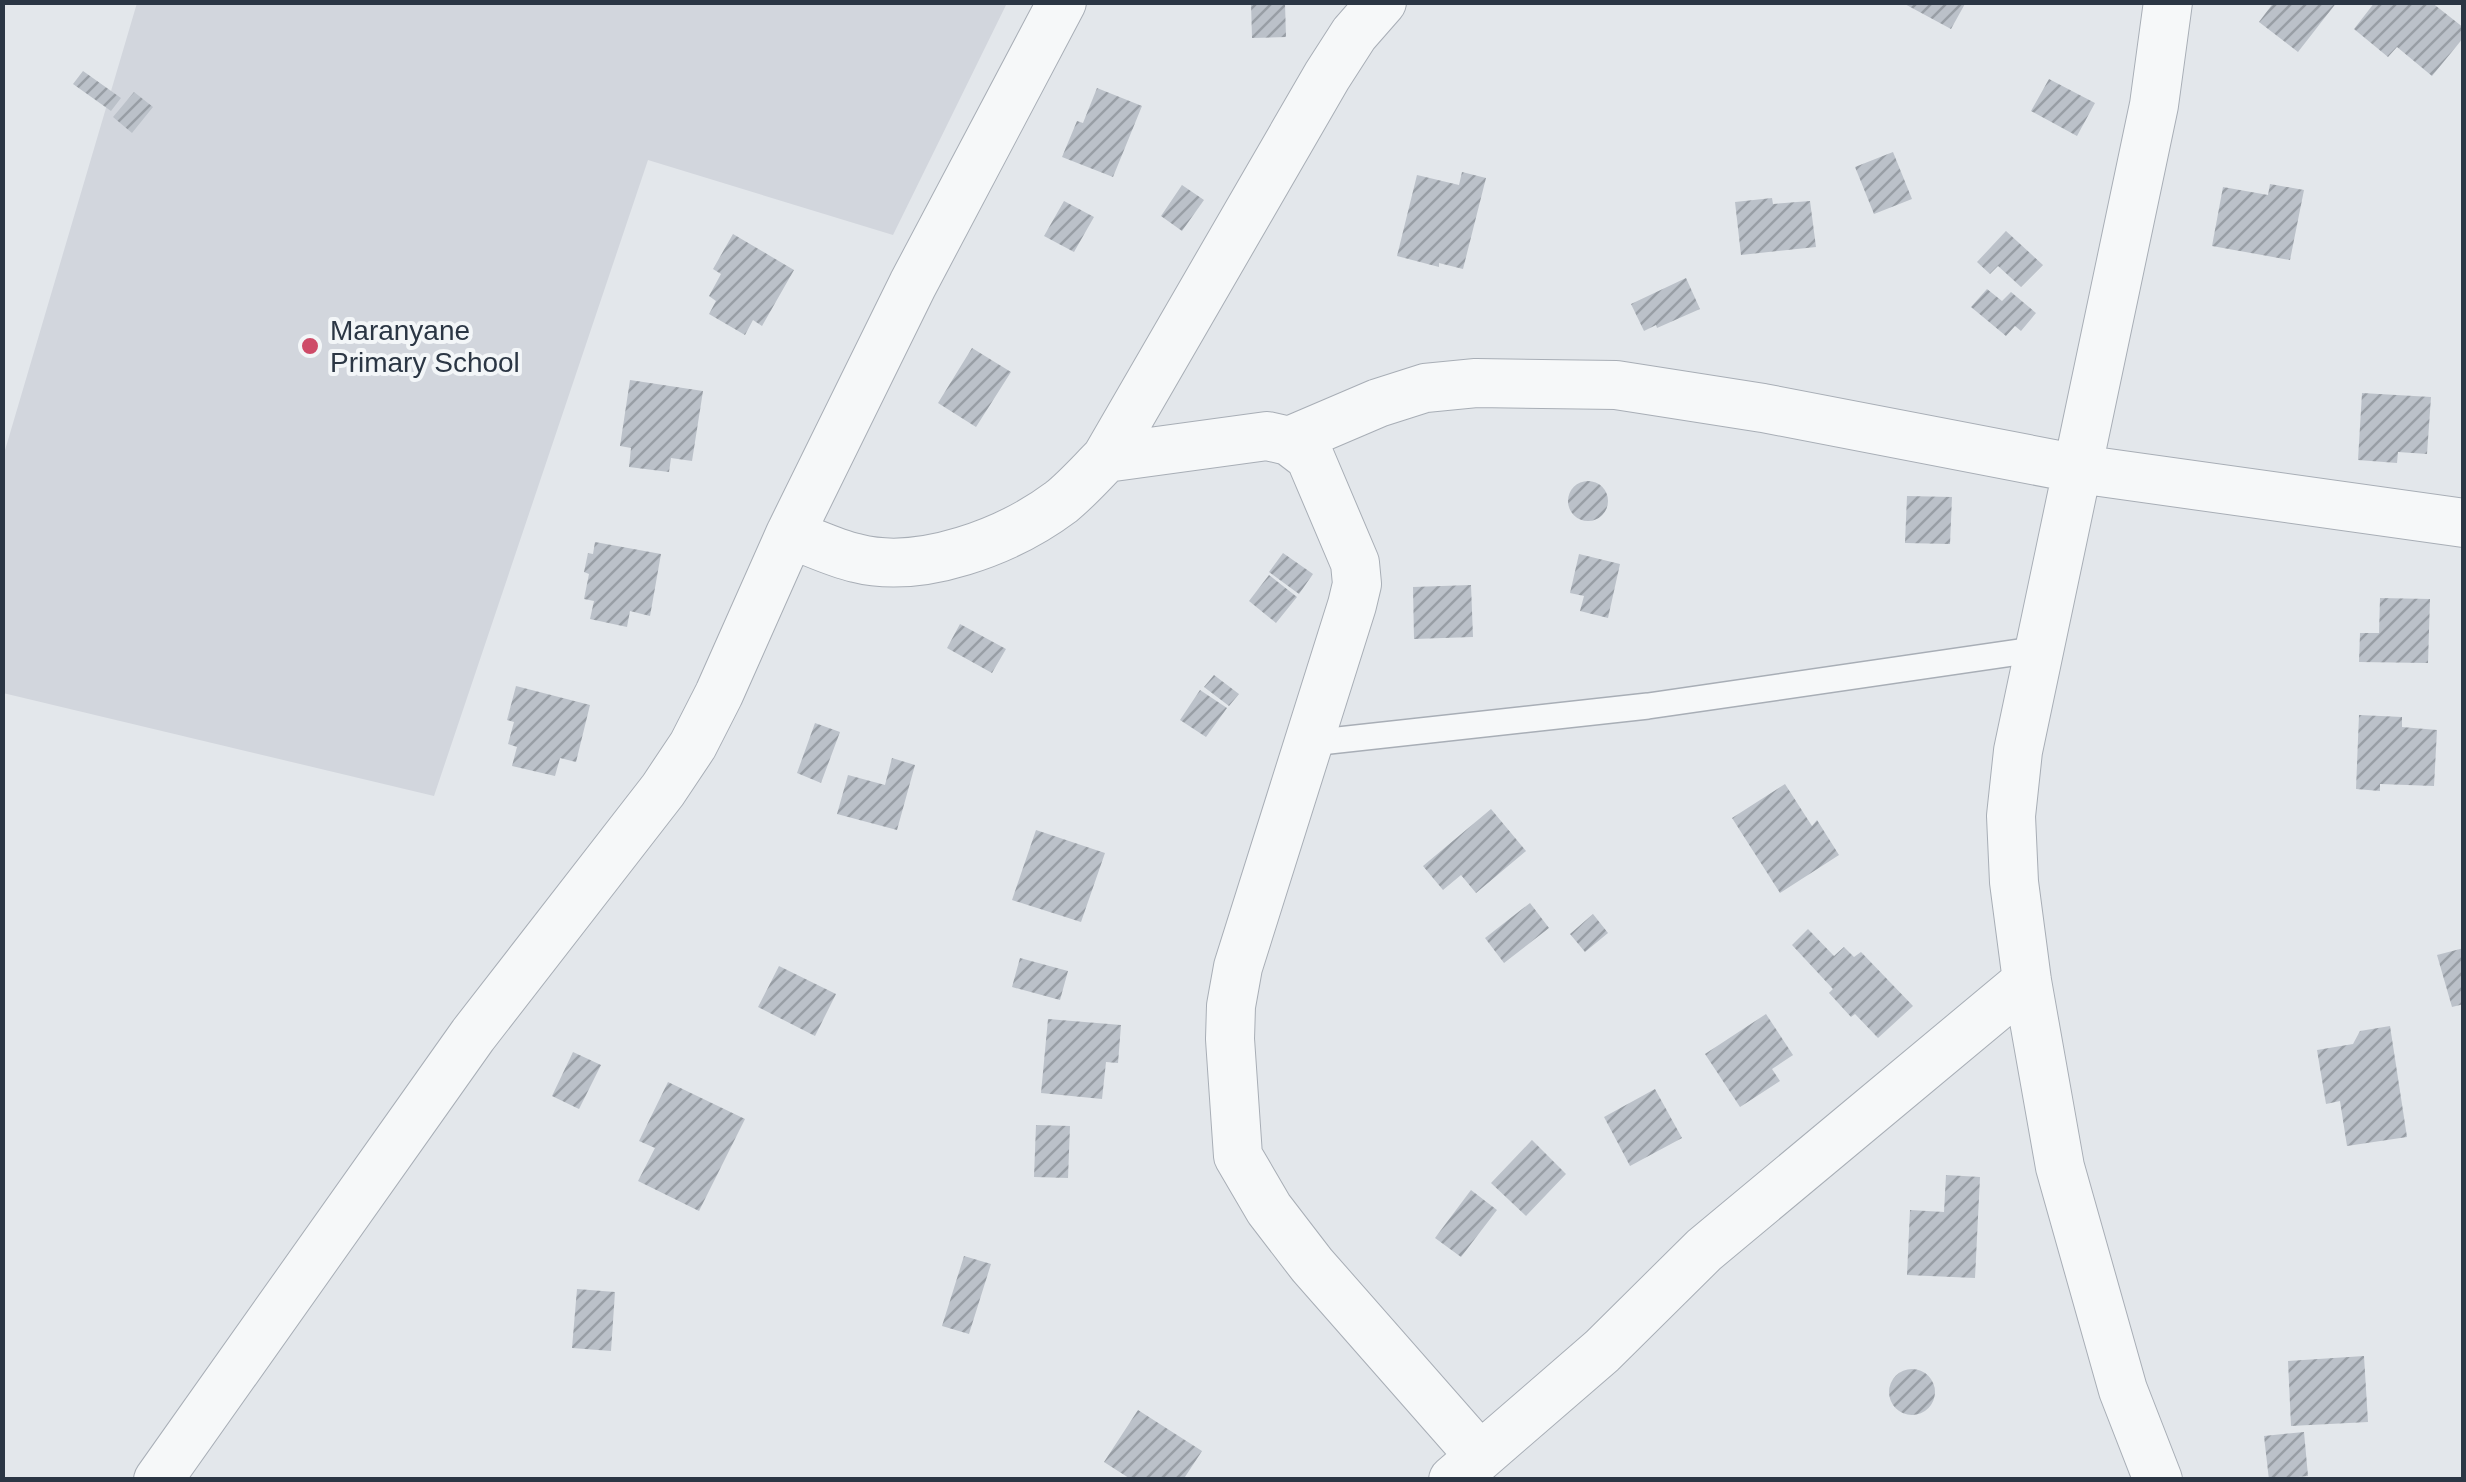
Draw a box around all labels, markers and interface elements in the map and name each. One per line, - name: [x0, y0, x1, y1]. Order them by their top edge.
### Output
- place label: Maranyane Primary School: [330, 315, 520, 378]
- marker: Maranyane Primary School: [299, 335, 321, 357]

